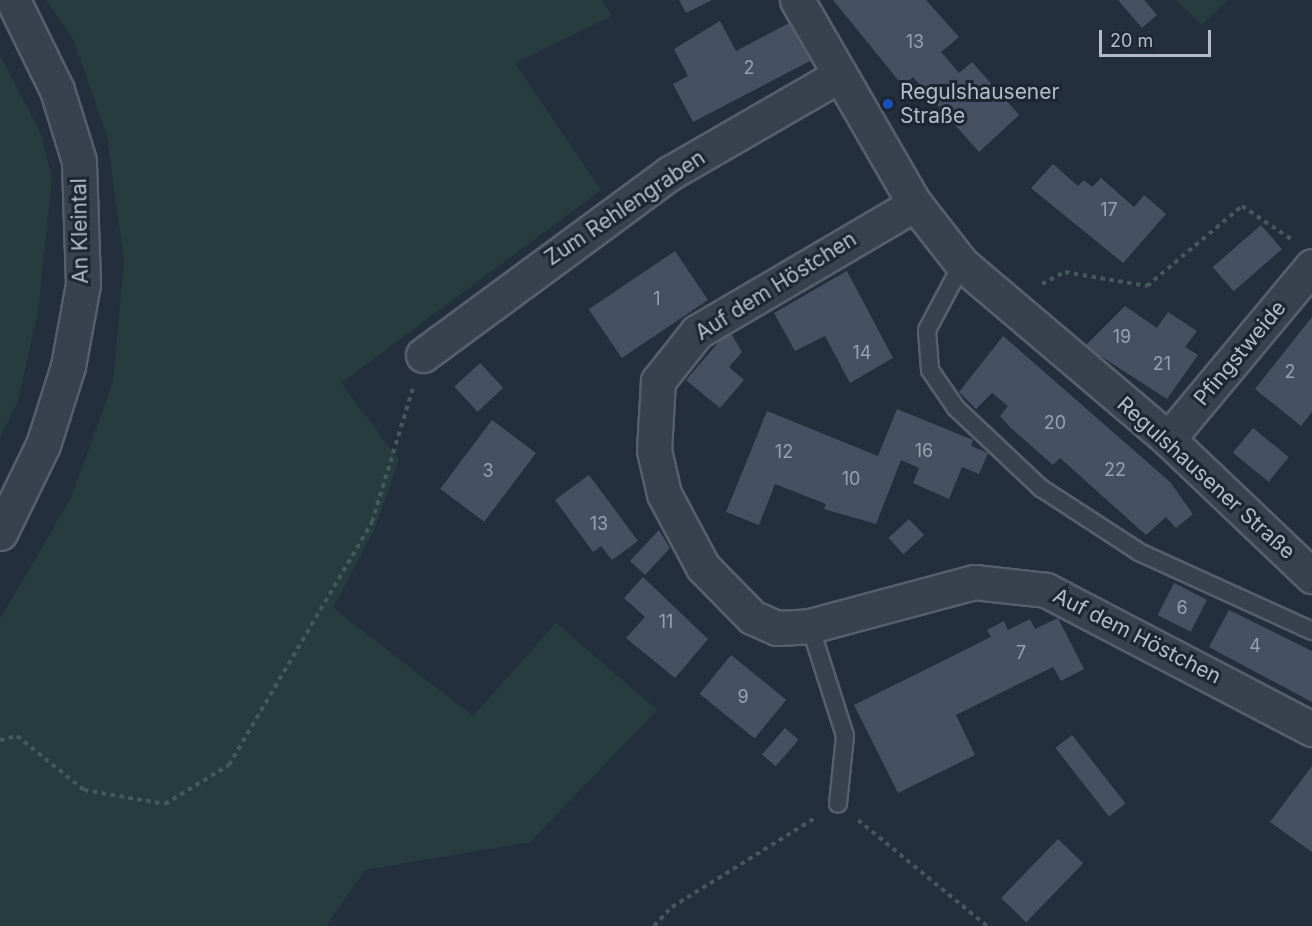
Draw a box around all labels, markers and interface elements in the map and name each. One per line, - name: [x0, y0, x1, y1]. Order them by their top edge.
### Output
- scale bar: [1102, 18, 1214, 56]
- text: 20 m: [1110, 30, 1153, 51]
- house number: 13: [906, 31, 924, 53]
- house number: 2: [744, 57, 754, 79]
- place label: Regulshausener Straße: [900, 79, 1059, 129]
- marker: Regulshausener Straße: [881, 97, 895, 111]
- street label: Zum Rehlengraben: [540, 145, 710, 271]
- street label: An Kleintal: [66, 178, 94, 284]
- house number: 17: [1100, 199, 1118, 221]
- street label: Auf dem Höstchen: [691, 226, 861, 346]
- house number: 1: [653, 288, 661, 310]
- street label: Pfingstweide: [1189, 295, 1291, 411]
- house number: 19: [1113, 326, 1131, 348]
- house number: 14: [853, 342, 871, 364]
- house number: 21: [1153, 353, 1171, 375]
- house number: 2: [1285, 361, 1295, 383]
- street label: Regulshausener Straße: [1112, 391, 1300, 565]
- house number: 20: [1044, 412, 1066, 434]
- house number: 16: [915, 440, 933, 462]
- house number: 12: [775, 441, 793, 463]
- house number: 22: [1104, 459, 1126, 481]
- house number: 3: [482, 460, 494, 482]
- house number: 10: [842, 468, 860, 490]
- house number: 13: [590, 513, 608, 535]
- street label: Auf dem Höstchen: [1049, 583, 1225, 689]
- house number: 6: [1176, 597, 1188, 619]
- house number: 11: [659, 611, 673, 633]
- house number: 4: [1249, 635, 1261, 657]
- house number: 7: [1016, 642, 1026, 664]
- house number: 9: [737, 686, 749, 708]

